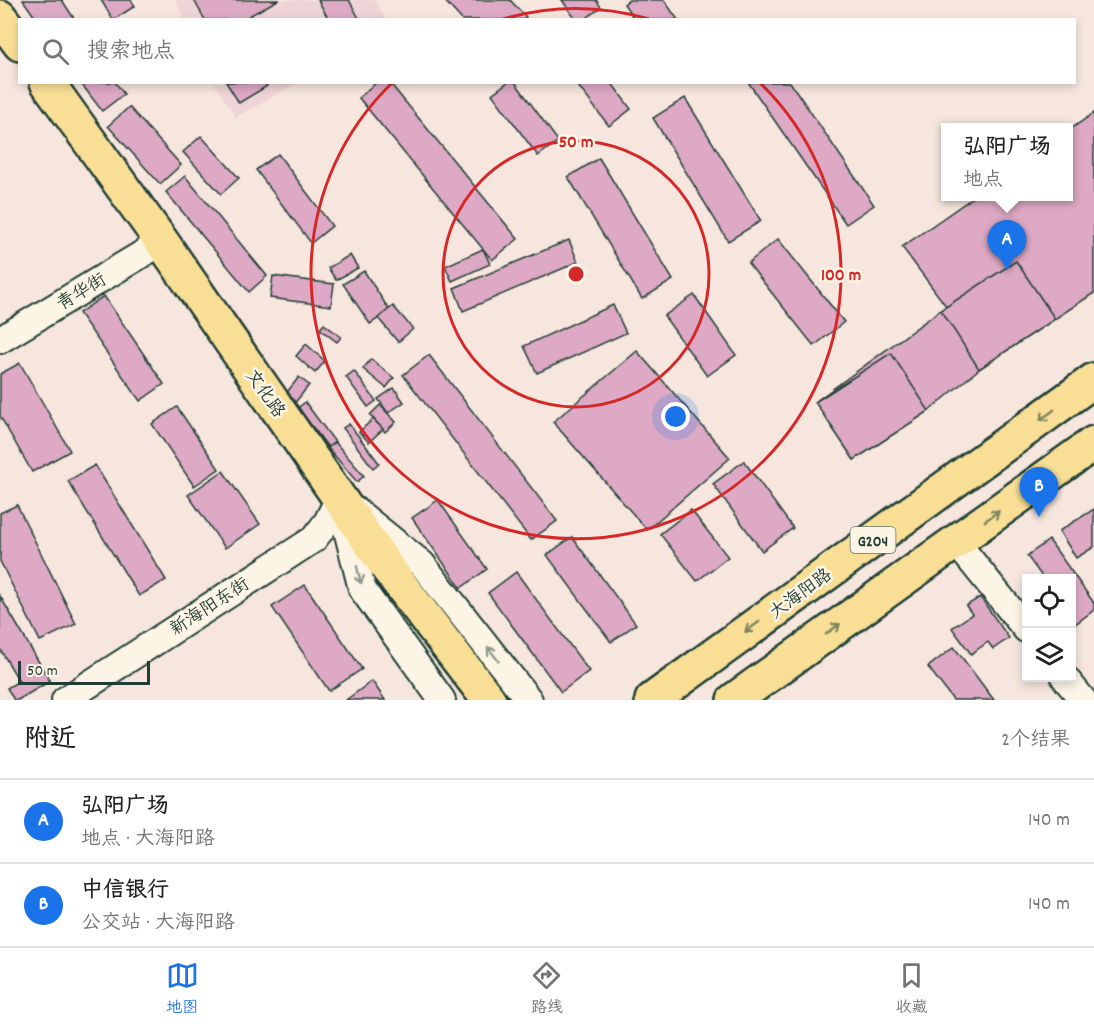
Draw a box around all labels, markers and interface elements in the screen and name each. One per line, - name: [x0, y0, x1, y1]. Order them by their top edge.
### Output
- search box: [18, 18, 1076, 84]
- icon: search: [39, 35, 72, 68]
- text: 搜索地点: [87, 37, 175, 68]
- popup: [941, 123, 1073, 201]
- text: 50 m: [559, 131, 593, 156]
- text: 弘阳广场: [963, 133, 1051, 164]
- text: 地点: [963, 167, 1003, 195]
- pin: A: [988, 220, 1026, 270]
- centre of rings: [566, 264, 586, 284]
- text: 100 m: [821, 264, 861, 289]
- street label: 青华街: [53, 269, 112, 318]
- street label: 文化路: [238, 365, 290, 424]
- your location: [661, 402, 690, 431]
- one-way arrow: [1039, 408, 1055, 421]
- pin: B: [1020, 468, 1058, 517]
- one-way arrow: [983, 510, 999, 522]
- road number: G204: [850, 527, 896, 553]
- street label: 大海阳路: [765, 564, 838, 626]
- one-way arrow: [353, 566, 365, 585]
- street label: 新海阳东街: [166, 573, 255, 643]
- map controls: [1022, 574, 1076, 682]
- button: locate: [1022, 574, 1076, 628]
- one-way arrow: [745, 621, 761, 633]
- one-way arrow: [825, 623, 841, 636]
- button: layers: [1022, 628, 1076, 682]
- one-way arrow: [487, 646, 500, 662]
- scale bar: [18, 658, 150, 686]
- text: 50 m: [27, 660, 58, 683]
- text: 附近: [24, 722, 76, 759]
- text: 2个结果: [1001, 727, 1070, 755]
- text: 弘阳广场: [81, 792, 169, 823]
- text: A: [38, 807, 49, 835]
- text: 140 m: [1028, 807, 1070, 835]
- text: 地点 · 大海阳路: [81, 826, 215, 854]
- text: 中信银行: [81, 876, 169, 907]
- text: B: [39, 891, 48, 919]
- text: 140 m: [1028, 891, 1070, 919]
- text: 公交站 · 大海阳路: [81, 910, 235, 938]
- tab: 地图: [166, 959, 199, 1020]
- tab: 路线: [530, 959, 563, 1020]
- tab: 收藏: [895, 959, 928, 1020]

